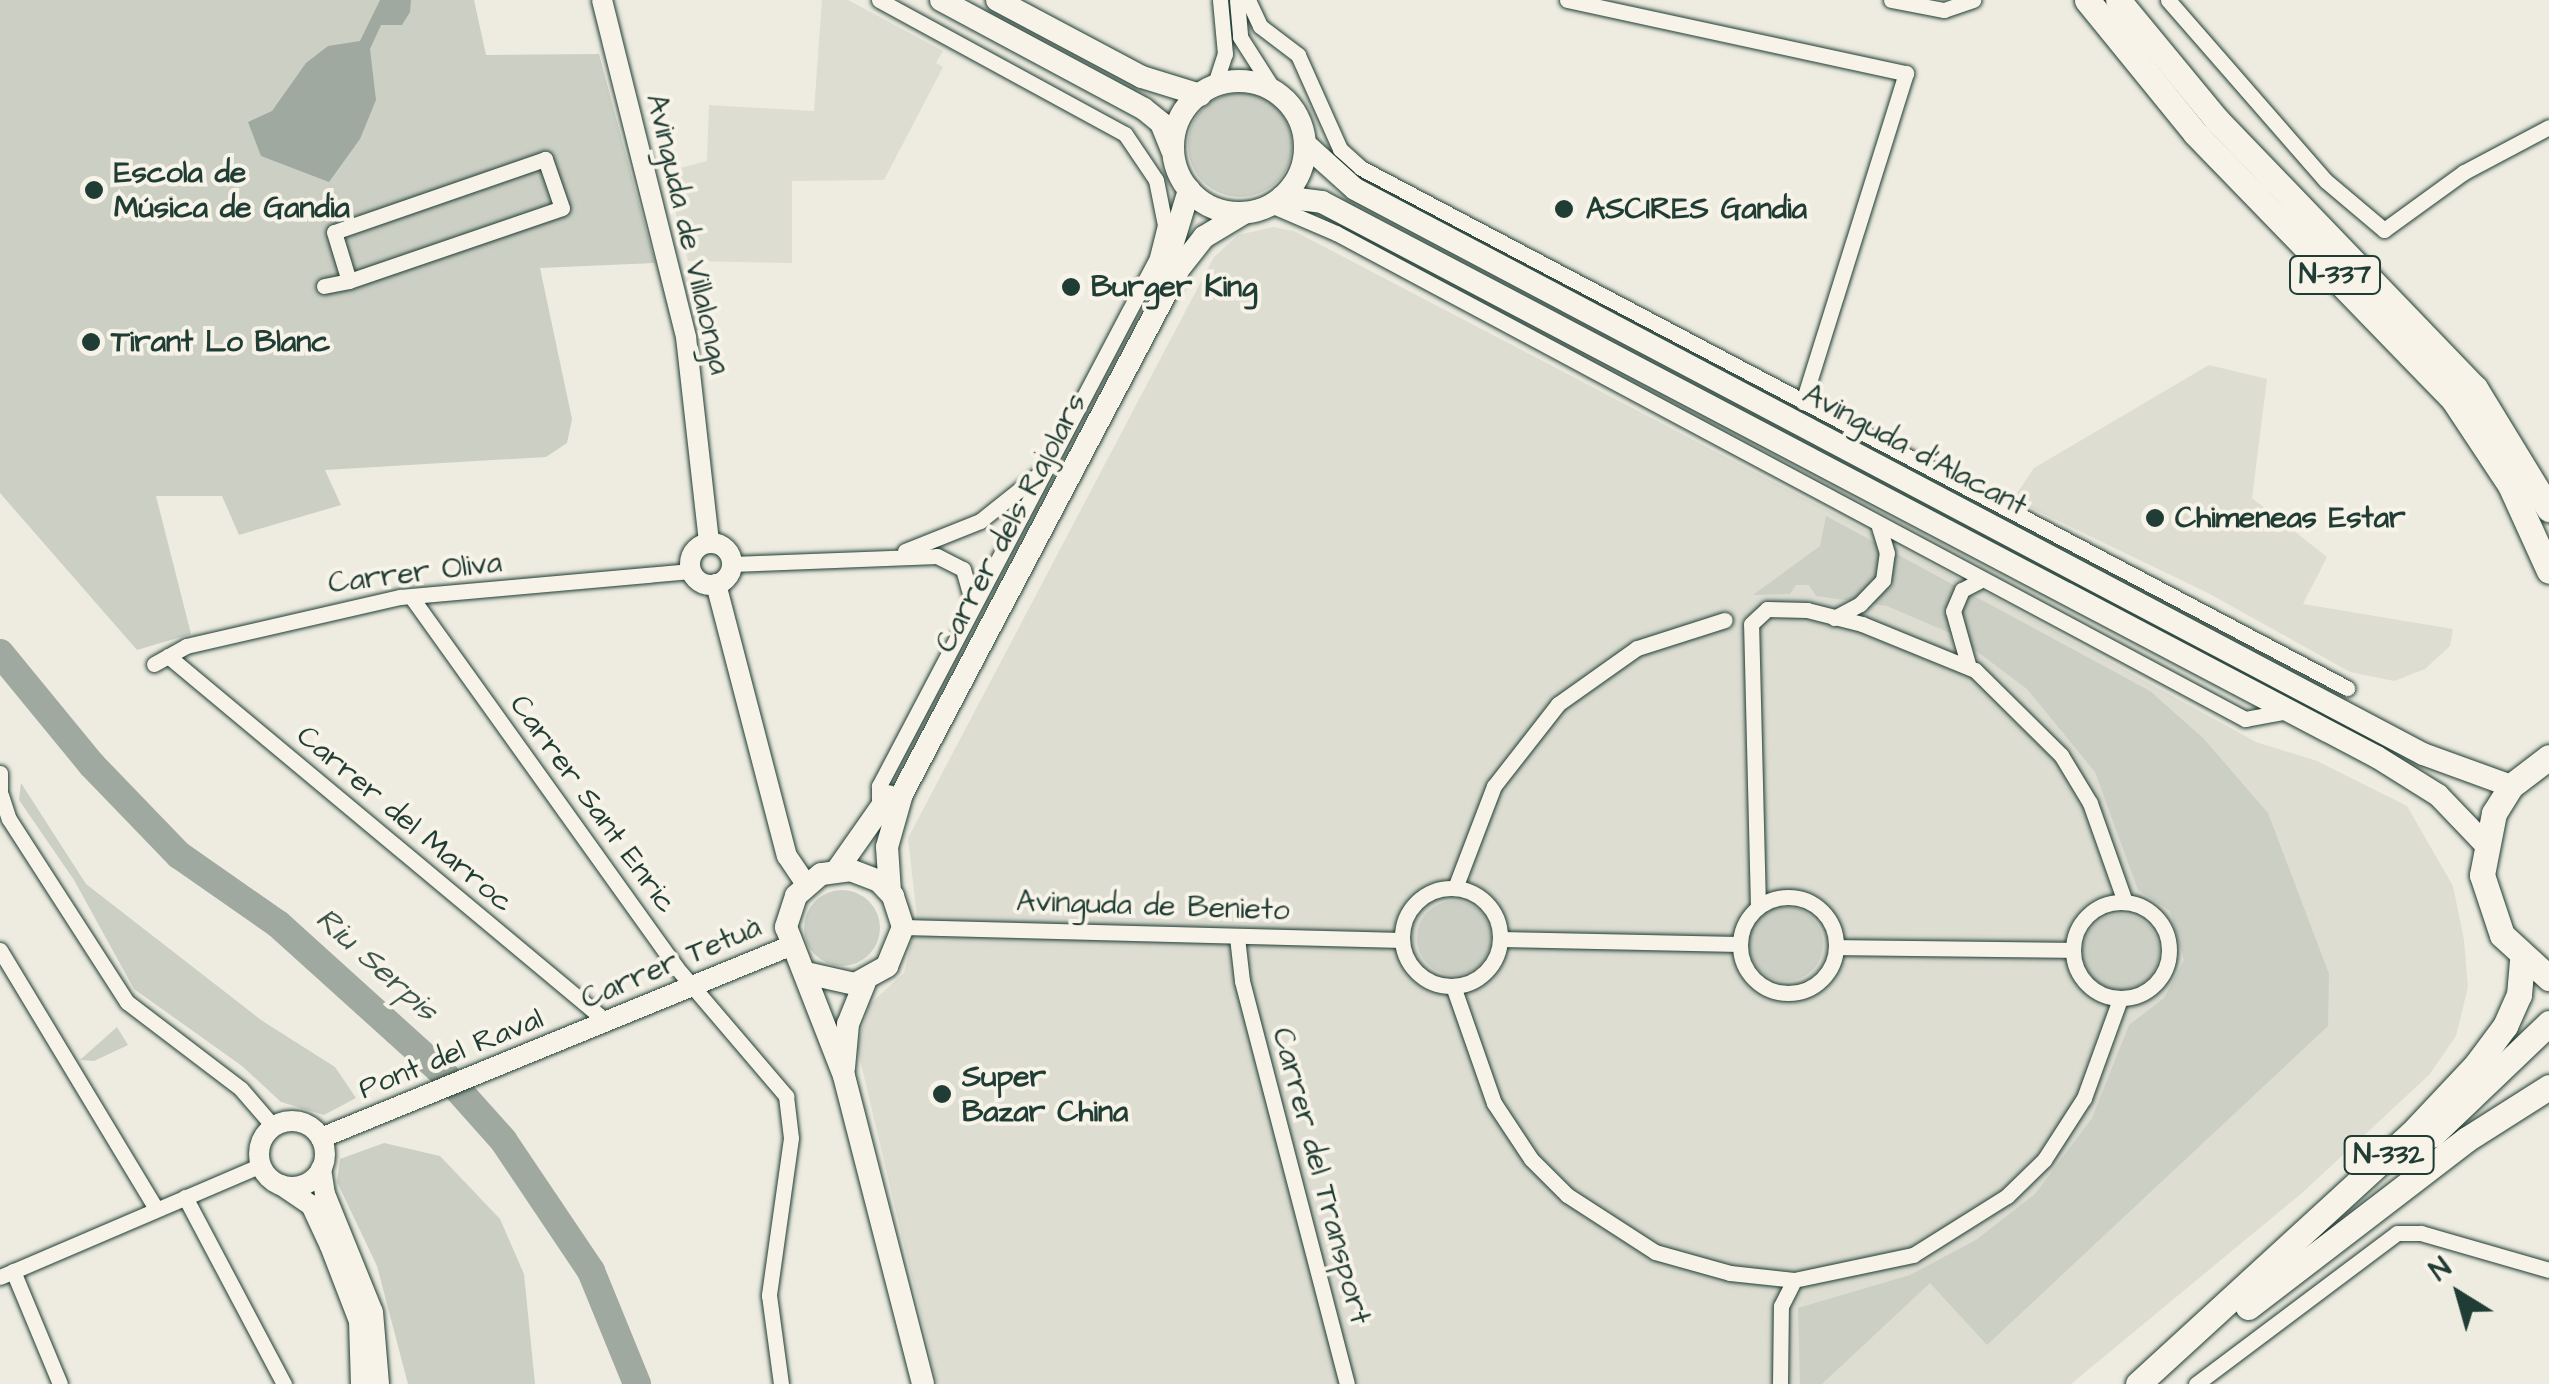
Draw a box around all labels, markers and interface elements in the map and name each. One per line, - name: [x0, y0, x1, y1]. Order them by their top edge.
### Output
- street label: Avinguda de Villalonga: [638, 90, 738, 378]
- place label: Escola de Música de Gandia: [114, 155, 350, 226]
- marker: Escola de Música de Gandia: [83, 179, 105, 201]
- place label: ASCIRES Gandia: [1586, 191, 1807, 227]
- marker: ASCIRES Gandia: [1551, 196, 1577, 222]
- road number: N-337: [2288, 252, 2382, 298]
- place label: Burger King: [1091, 269, 1258, 305]
- marker: Burger King: [1060, 276, 1082, 298]
- place label: Tirant Lo Blanc: [111, 324, 330, 360]
- marker: Tirant Lo Blanc: [80, 331, 102, 353]
- street label: Avinguda d'Alacant: [1797, 376, 2033, 524]
- street label: Carrer dels Rajolars: [927, 387, 1095, 659]
- place label: Chimeneas Estar: [2175, 500, 2406, 536]
- marker: Chimeneas Estar: [2144, 507, 2166, 529]
- street label: Carrer Oliva: [326, 544, 504, 602]
- street label: Carrer Sant Enric: [502, 688, 684, 920]
- street label: Carrer del Marroc: [289, 718, 521, 920]
- street label: Avinguda de Benieto: [1016, 883, 1290, 929]
- water label: Riu Serpis: [307, 900, 445, 1030]
- street label: Carrer Tetuà: [576, 909, 766, 1017]
- street label: Pont del Raval: [354, 1001, 548, 1107]
- street label: Carrer del Transport: [1264, 1024, 1378, 1328]
- place label: Super Bazar China: [962, 1059, 1128, 1130]
- marker: Super Bazar China: [931, 1083, 953, 1105]
- road number: N-332: [2342, 1132, 2436, 1178]
- north arrow: [2409, 1244, 2509, 1344]
- text: N: [2422, 1249, 2459, 1290]

